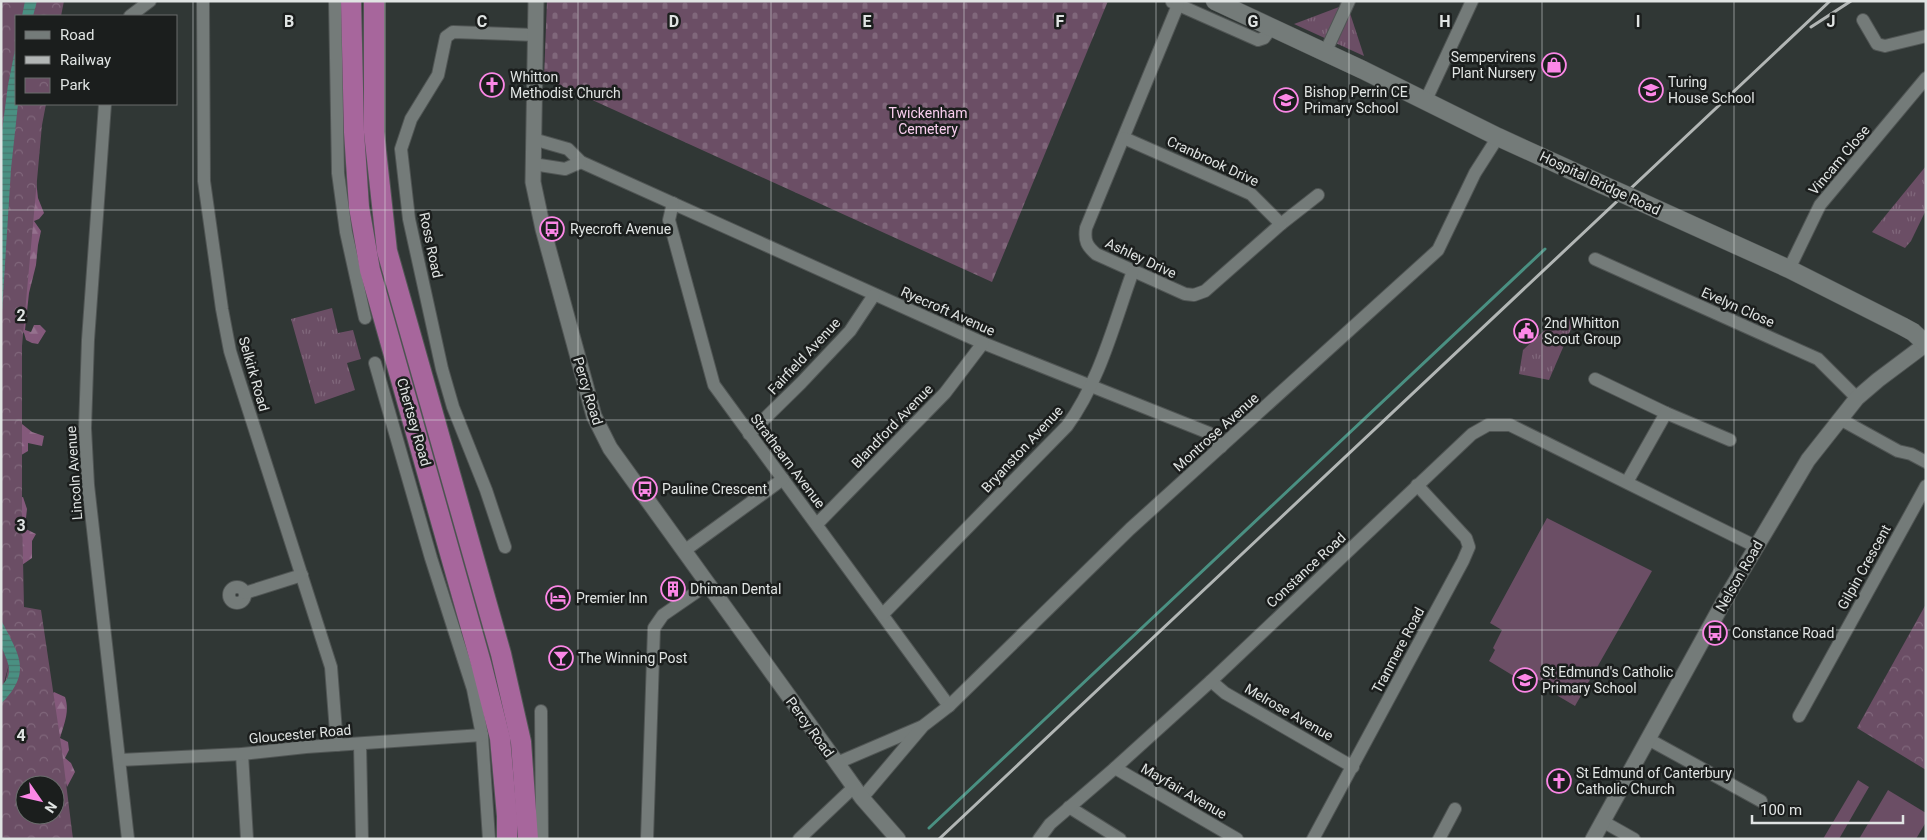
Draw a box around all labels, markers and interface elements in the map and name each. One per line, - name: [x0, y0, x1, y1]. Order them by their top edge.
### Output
- text: B: [284, 12, 294, 31]
- text: C: [477, 12, 487, 31]
- text: D: [669, 12, 679, 31]
- text: E: [863, 12, 872, 31]
- text: F: [1056, 12, 1065, 31]
- text: G: [1248, 12, 1259, 31]
- text: H: [1439, 12, 1451, 31]
- text: I: [1636, 12, 1640, 31]
- text: J: [1827, 12, 1835, 31]
- legend: [15, 15, 178, 105]
- text: Road: [60, 26, 94, 44]
- place label: Sempervirens Plant Nursery: [1451, 49, 1536, 81]
- text: Railway: [60, 51, 111, 69]
- shop icon: Sempervirens Plant Nursery: [1541, 52, 1567, 78]
- place label: Whitton Methodist Church: [510, 69, 621, 101]
- church icon: Whitton Methodist Church: [479, 72, 505, 98]
- place label: Turing House School: [1668, 74, 1755, 106]
- text: Park: [60, 76, 91, 94]
- school or university icon: Turing House School: [1638, 77, 1664, 103]
- place label: Bishop Perrin CE Primary School: [1304, 84, 1408, 116]
- school or university icon: Bishop Perrin CE Primary School: [1273, 87, 1299, 113]
- park label: Twickenham Cemetery: [889, 105, 967, 137]
- street label: Vincam Close: [1805, 122, 1873, 198]
- street label: Cranbrook Drive: [1165, 133, 1261, 189]
- street label: Hospital Bridge Road: [1537, 148, 1663, 218]
- street label: Ross Road: [416, 211, 446, 279]
- bus stop icon: Ryecroft Avenue: [539, 216, 565, 242]
- place label: Ryecroft Avenue: [570, 221, 671, 237]
- street label: Ashley Drive: [1103, 235, 1179, 281]
- street label: Ryecroft Avenue: [899, 283, 997, 339]
- street label: Evelyn Close: [1699, 284, 1777, 330]
- text: 2: [16, 306, 26, 325]
- street label: Fairfield Avenue: [764, 314, 844, 398]
- place label: 2nd Whitton Scout Group: [1544, 315, 1621, 347]
- public building icon: 2nd Whitton Scout Group: [1513, 318, 1539, 344]
- street label: Selkirk Road: [236, 335, 272, 413]
- street label: Percy Road: [570, 355, 606, 427]
- street label: Chertsey Road: [394, 376, 434, 468]
- street label: Blandford Avenue: [848, 381, 936, 471]
- street label: Montrose Avenue: [1170, 390, 1262, 474]
- street label: Bryanston Avenue: [978, 403, 1066, 495]
- street label: Strathearn Avenue: [747, 411, 829, 511]
- street label: Lincoln Avenue: [63, 425, 85, 521]
- bus stop icon: Pauline Crescent: [632, 476, 658, 502]
- place label: Pauline Crescent: [662, 481, 767, 497]
- text: 3: [16, 516, 26, 535]
- street label: Gilpin Crescent: [1834, 522, 1894, 612]
- street label: Constance Road: [1263, 529, 1349, 611]
- street label: Nelson Road: [1712, 538, 1766, 614]
- building icon: Dhiman Dental: [660, 576, 686, 602]
- place label: Dhiman Dental: [690, 581, 781, 597]
- hotel icon: Premier Inn: [545, 585, 571, 611]
- place label: Premier Inn: [576, 590, 647, 606]
- street label: Tranmere Road: [1369, 604, 1427, 696]
- bus stop icon: Constance Road: [1702, 620, 1728, 646]
- place label: Constance Road: [1732, 625, 1834, 641]
- bar icon: The Winning Post: [548, 645, 574, 671]
- place label: The Winning Post: [578, 650, 688, 666]
- place label: St Edmund's Catholic Primary School: [1542, 664, 1673, 696]
- school or university icon: St Edmund's Catholic Primary School: [1512, 667, 1538, 693]
- street label: Melrose Avenue: [1242, 680, 1336, 744]
- street label: Percy Road: [783, 694, 837, 760]
- street label: Gloucester Road: [248, 722, 352, 746]
- text: 4: [16, 726, 26, 745]
- street label: Mayfair Avenue: [1138, 760, 1230, 822]
- place label: St Edmund of Canterbury Catholic Church: [1576, 765, 1732, 797]
- church icon: St Edmund of Canterbury Catholic Church: [1546, 768, 1572, 794]
- north arrow: [15, 775, 65, 825]
- scale bar: [1752, 792, 1903, 824]
- text: N: [41, 799, 60, 816]
- text: 100 m: [1760, 801, 1802, 819]

